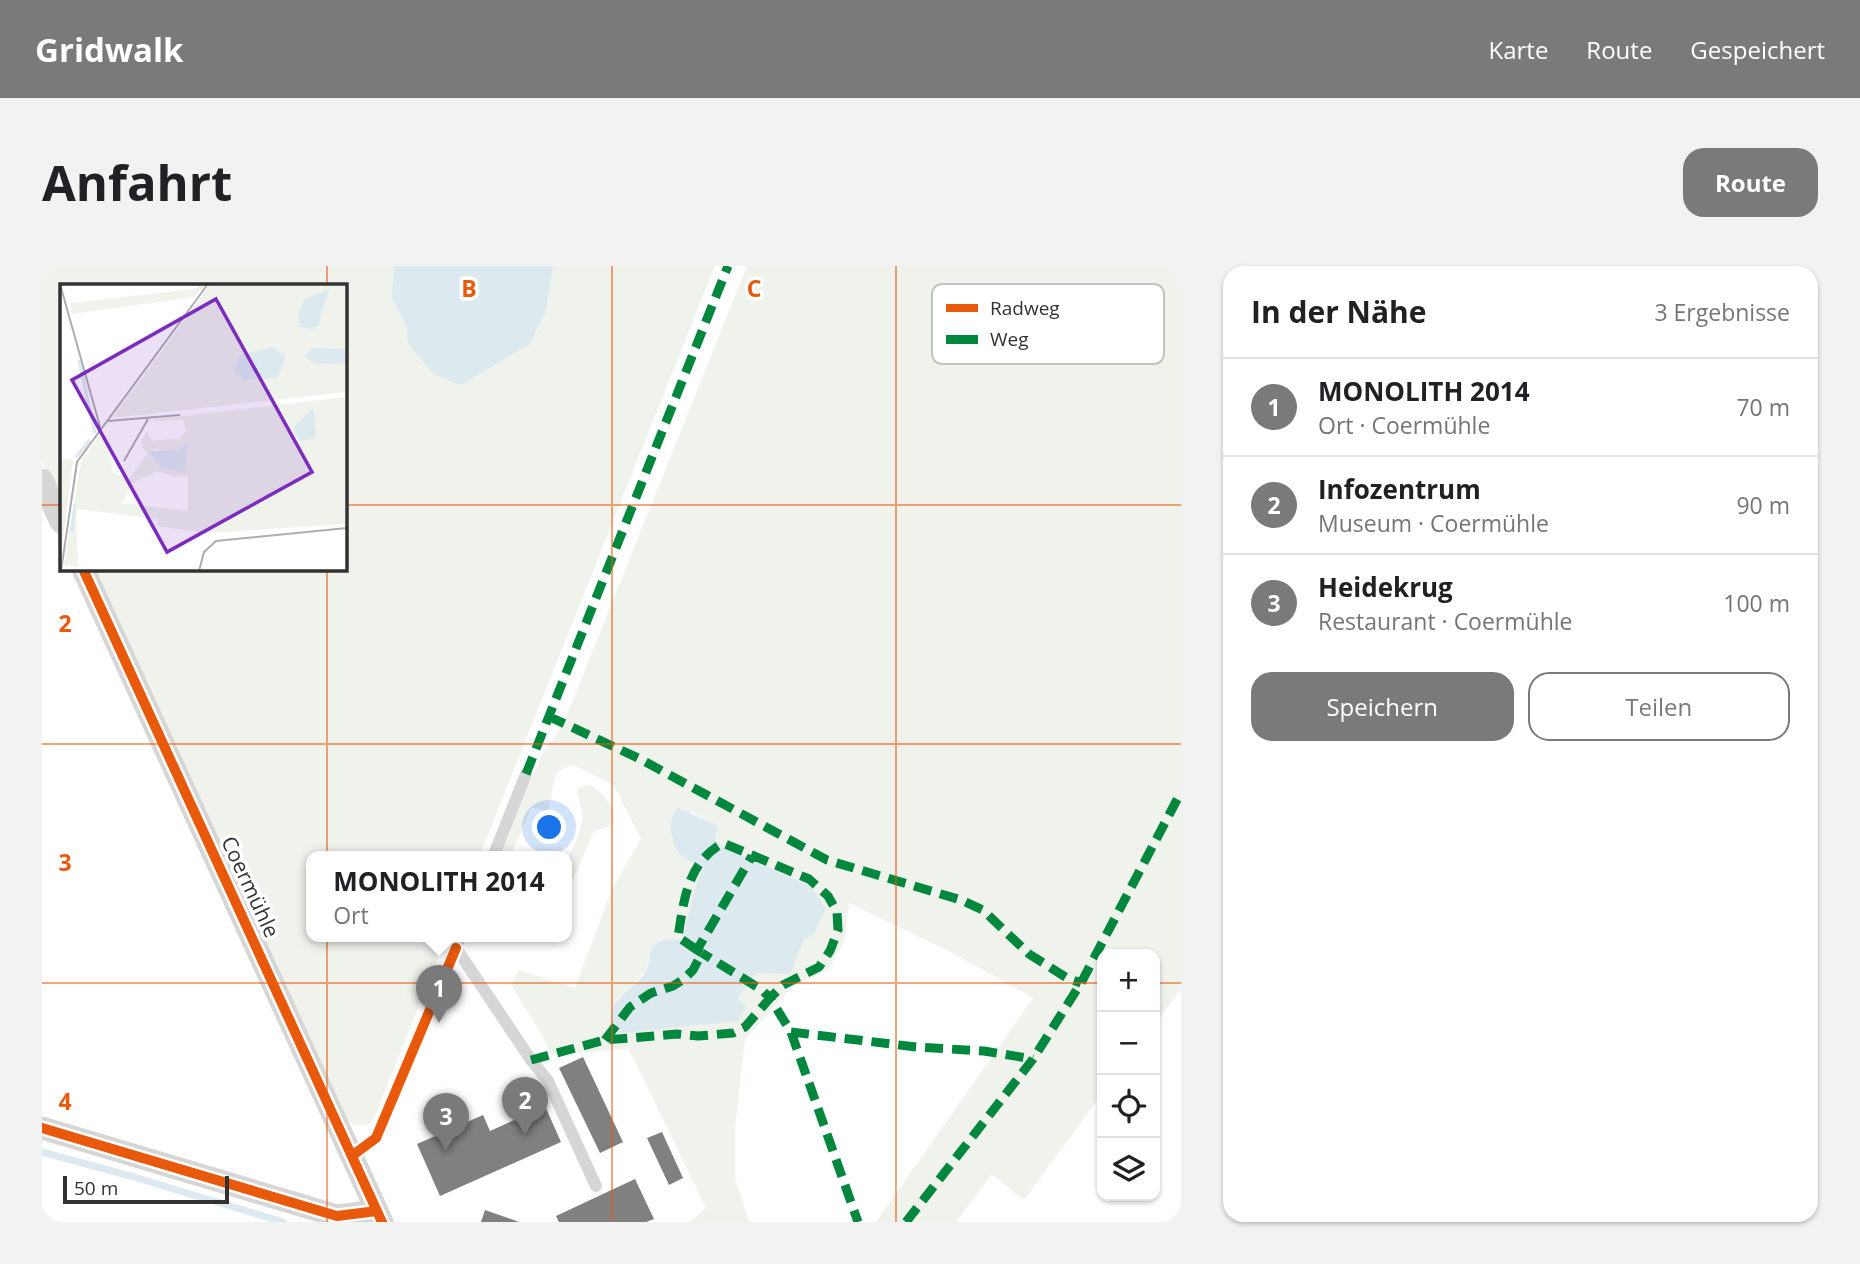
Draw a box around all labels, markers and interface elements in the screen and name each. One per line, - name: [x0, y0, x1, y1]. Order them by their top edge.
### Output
- text: Gridwalk: [35, 27, 184, 72]
- text: Karte: [1488, 33, 1548, 66]
- text: Route: [1586, 33, 1652, 66]
- text: Gespeichert: [1690, 33, 1825, 66]
- button: Route: [1683, 148, 1818, 217]
- text: Anfahrt: [42, 149, 232, 215]
- text: B: [461, 272, 477, 304]
- text: C: [747, 272, 761, 304]
- inset map: [60, 284, 346, 570]
- legend: [932, 284, 1164, 364]
- text: In der Nähe: [1251, 291, 1427, 332]
- text: Radweg: [990, 295, 1060, 321]
- text: 3 Ergebnisse: [1654, 296, 1790, 328]
- text: Weg: [990, 326, 1029, 352]
- text: MONOLITH 2014: [1318, 373, 1530, 409]
- text: 1: [1267, 391, 1281, 423]
- text: 70 m: [1736, 391, 1790, 423]
- text: Ort · Coermühle: [1318, 409, 1490, 441]
- text: Infozentrum: [1318, 471, 1481, 507]
- text: 2: [1267, 489, 1281, 521]
- text: 90 m: [1736, 489, 1790, 521]
- text: Museum · Coermühle: [1318, 507, 1549, 539]
- text: Heidekrug: [1318, 569, 1453, 605]
- text: 3: [1267, 587, 1281, 619]
- text: 100 m: [1723, 587, 1790, 619]
- text: Restaurant · Coermühle: [1318, 605, 1573, 637]
- text: 2: [58, 607, 72, 639]
- button: Speichern: [1251, 672, 1514, 741]
- button: Teilen: [1528, 672, 1790, 741]
- your location: [532, 810, 566, 844]
- street label: Coermühle: [215, 831, 287, 942]
- text: 3: [58, 846, 72, 878]
- popup: [306, 851, 572, 942]
- text: MONOLITH 2014: [333, 863, 545, 899]
- text: Ort: [333, 899, 369, 931]
- map controls: [1097, 949, 1160, 1201]
- button: +: [1097, 949, 1160, 1012]
- pin: 1: [416, 965, 462, 1023]
- button: −: [1097, 1012, 1160, 1075]
- button: locate: [1097, 1075, 1160, 1138]
- pin: 2: [502, 1077, 548, 1135]
- text: 4: [58, 1085, 72, 1117]
- pin: 3: [423, 1093, 469, 1151]
- button: layers: [1097, 1138, 1160, 1201]
- scale bar: [63, 1173, 229, 1205]
- text: 50 m: [74, 1175, 118, 1201]

